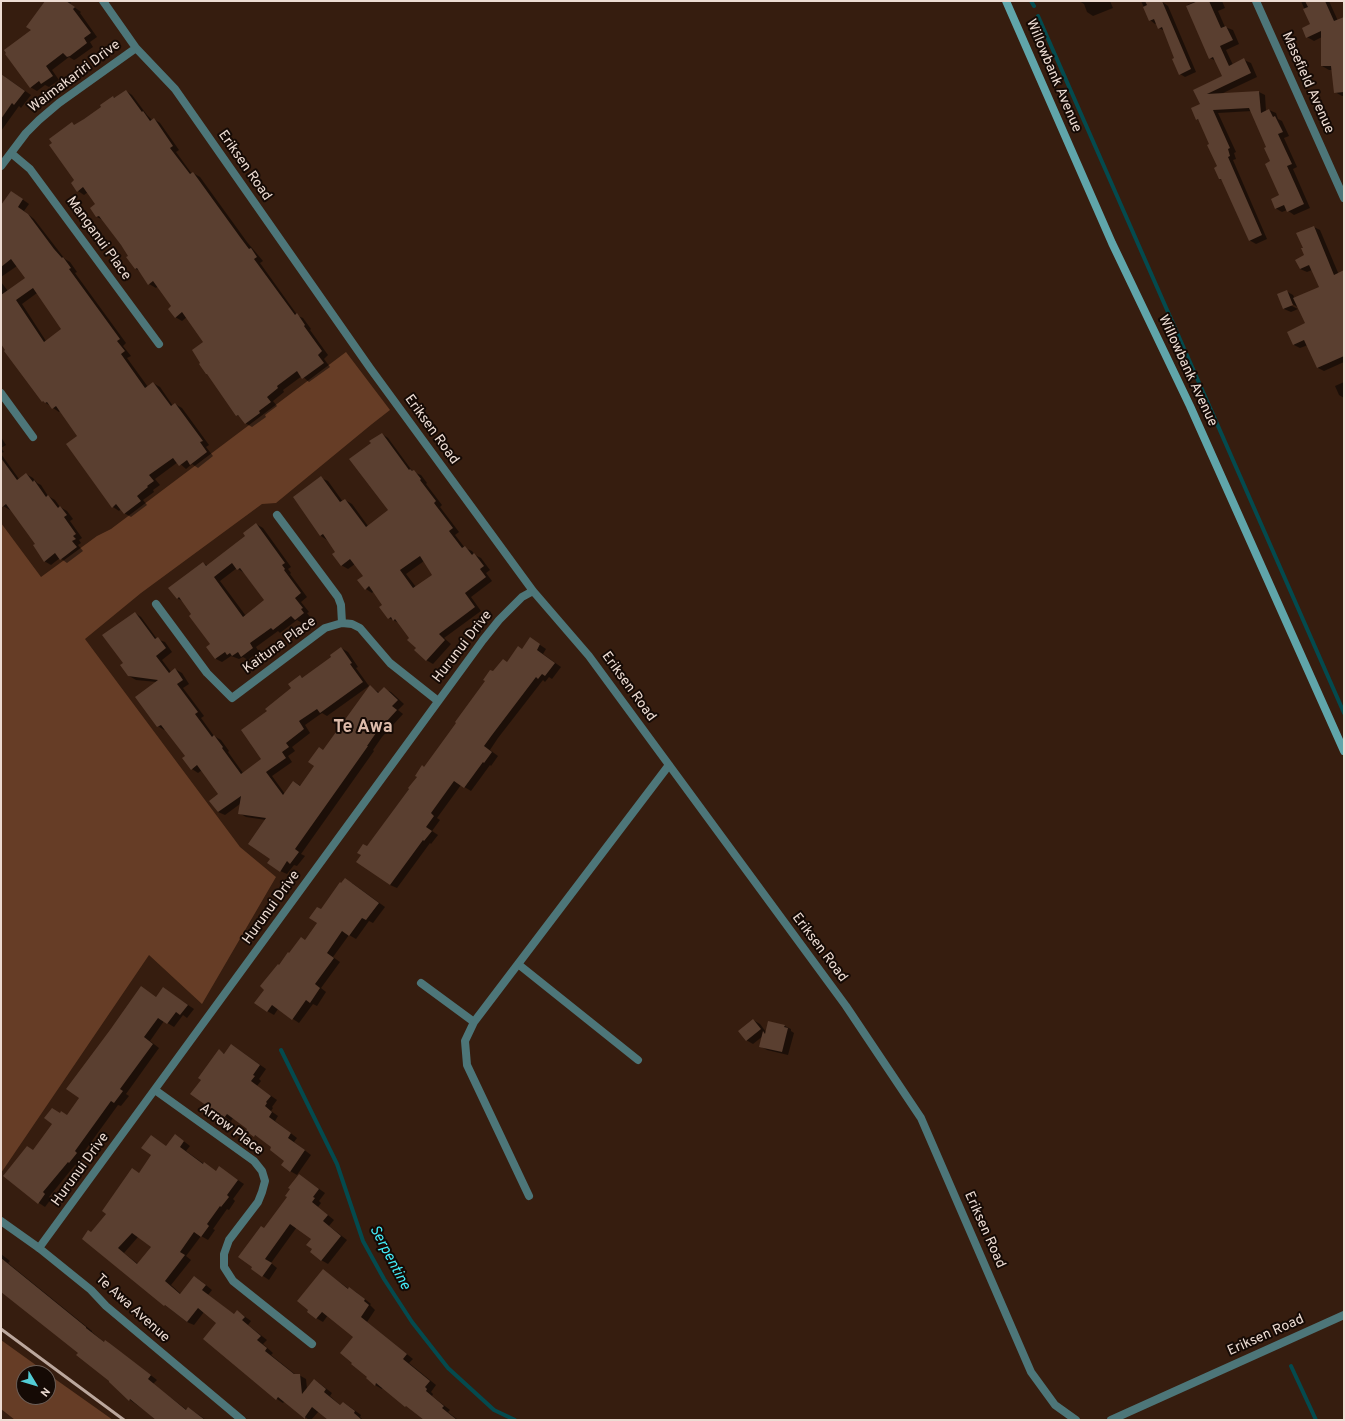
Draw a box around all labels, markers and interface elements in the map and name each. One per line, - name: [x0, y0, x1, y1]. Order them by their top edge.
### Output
- street label: Willowbank Avenue: [1022, 17, 1084, 135]
- street label: Masefield Avenue: [1277, 30, 1337, 136]
- street label: Waimakariri Drive: [26, 37, 124, 117]
- street label: Eriksen Road: [214, 128, 274, 204]
- street label: Manganui Place: [62, 194, 134, 284]
- street label: Willowbank Avenue: [1154, 312, 1220, 430]
- street label: Eriksen Road: [400, 392, 462, 468]
- street label: Hurunui Drive: [430, 608, 496, 686]
- street label: Kaituna Place: [240, 614, 320, 678]
- street label: Eriksen Road: [597, 649, 659, 725]
- district label: Te Awa: [333, 717, 393, 739]
- street label: Hurunui Drive: [240, 868, 304, 948]
- street label: Eriksen Road: [788, 910, 850, 986]
- street label: Arrow Place: [196, 1101, 266, 1159]
- street label: Hurunui Drive: [49, 1130, 113, 1210]
- street label: Eriksen Road: [960, 1189, 1008, 1271]
- water label: Serpentine: [364, 1223, 414, 1293]
- street label: Te Awa Avenue: [91, 1271, 173, 1347]
- street label: Eriksen Road: [1225, 1312, 1307, 1360]
- north arrow: [16, 1365, 56, 1405]
- text: N: [37, 1384, 53, 1399]

